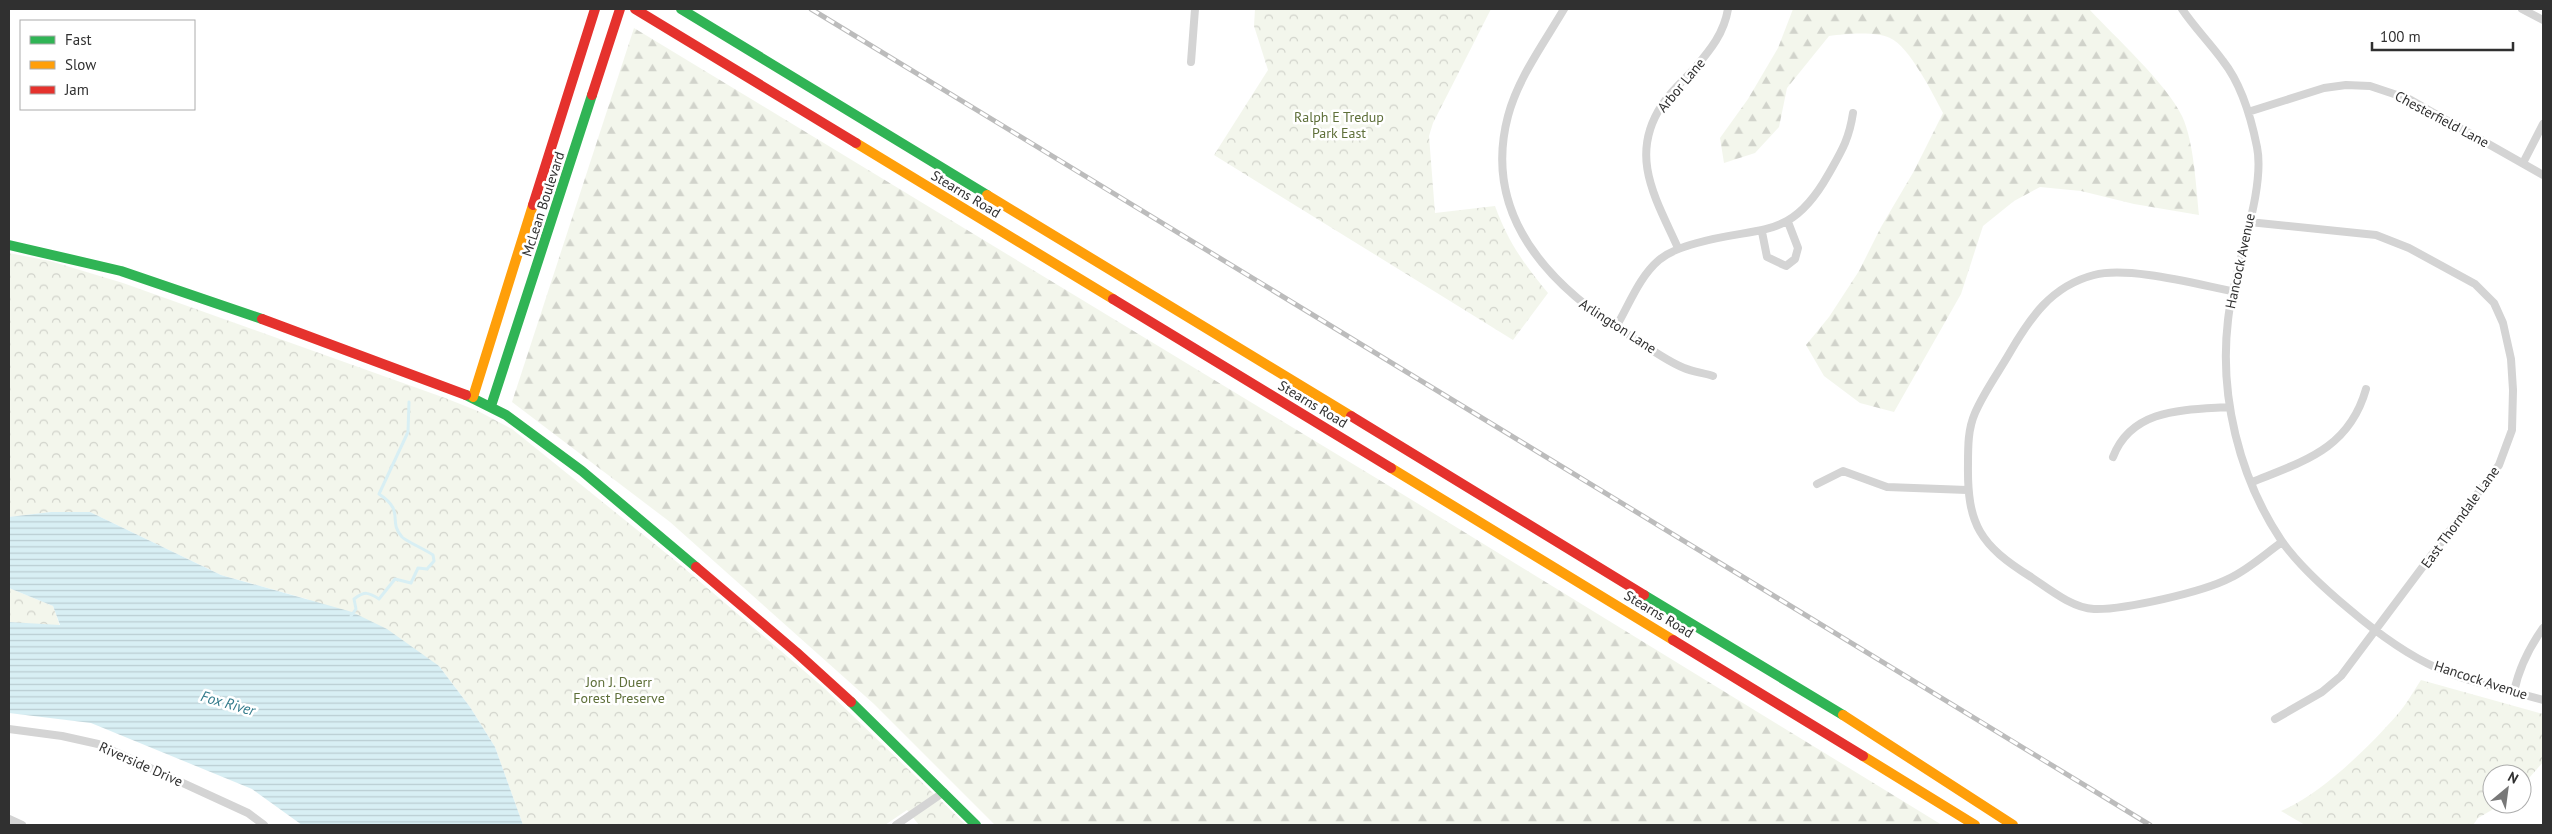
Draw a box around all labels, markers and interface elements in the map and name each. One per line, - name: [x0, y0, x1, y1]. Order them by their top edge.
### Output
- legend: [20, 20, 195, 110]
- scale bar: [2372, 20, 2513, 52]
- text: 100 m: [2380, 27, 2421, 46]
- text: Fast: [65, 30, 92, 49]
- street label: Arbor Lane: [1653, 54, 1709, 116]
- text: Slow: [65, 55, 96, 74]
- text: Jam: [64, 80, 89, 99]
- street label: Chesterfield Lane: [2392, 87, 2492, 151]
- park label: Ralph E Tredup Park East: [1294, 108, 1384, 142]
- street label: McLean Boulevard: [518, 149, 568, 259]
- street label: Stearns Road: [928, 166, 1004, 222]
- street label: Hancock Avenue: [2221, 212, 2259, 310]
- street label: Arlington Lane: [1576, 294, 1660, 358]
- street label: Stearns Road: [1275, 376, 1351, 432]
- street label: East Thorndale Lane: [2417, 462, 2503, 572]
- street label: Stearns Road: [1621, 586, 1697, 642]
- street label: Hancock Avenue: [2432, 656, 2530, 704]
- park label: Jon J. Duerr Forest Preserve: [573, 673, 665, 707]
- water label: Fox River: [199, 686, 258, 720]
- street label: Riverside Drive: [96, 737, 186, 791]
- north arrow: [2482, 764, 2532, 814]
- text: N: [2505, 768, 2522, 788]

